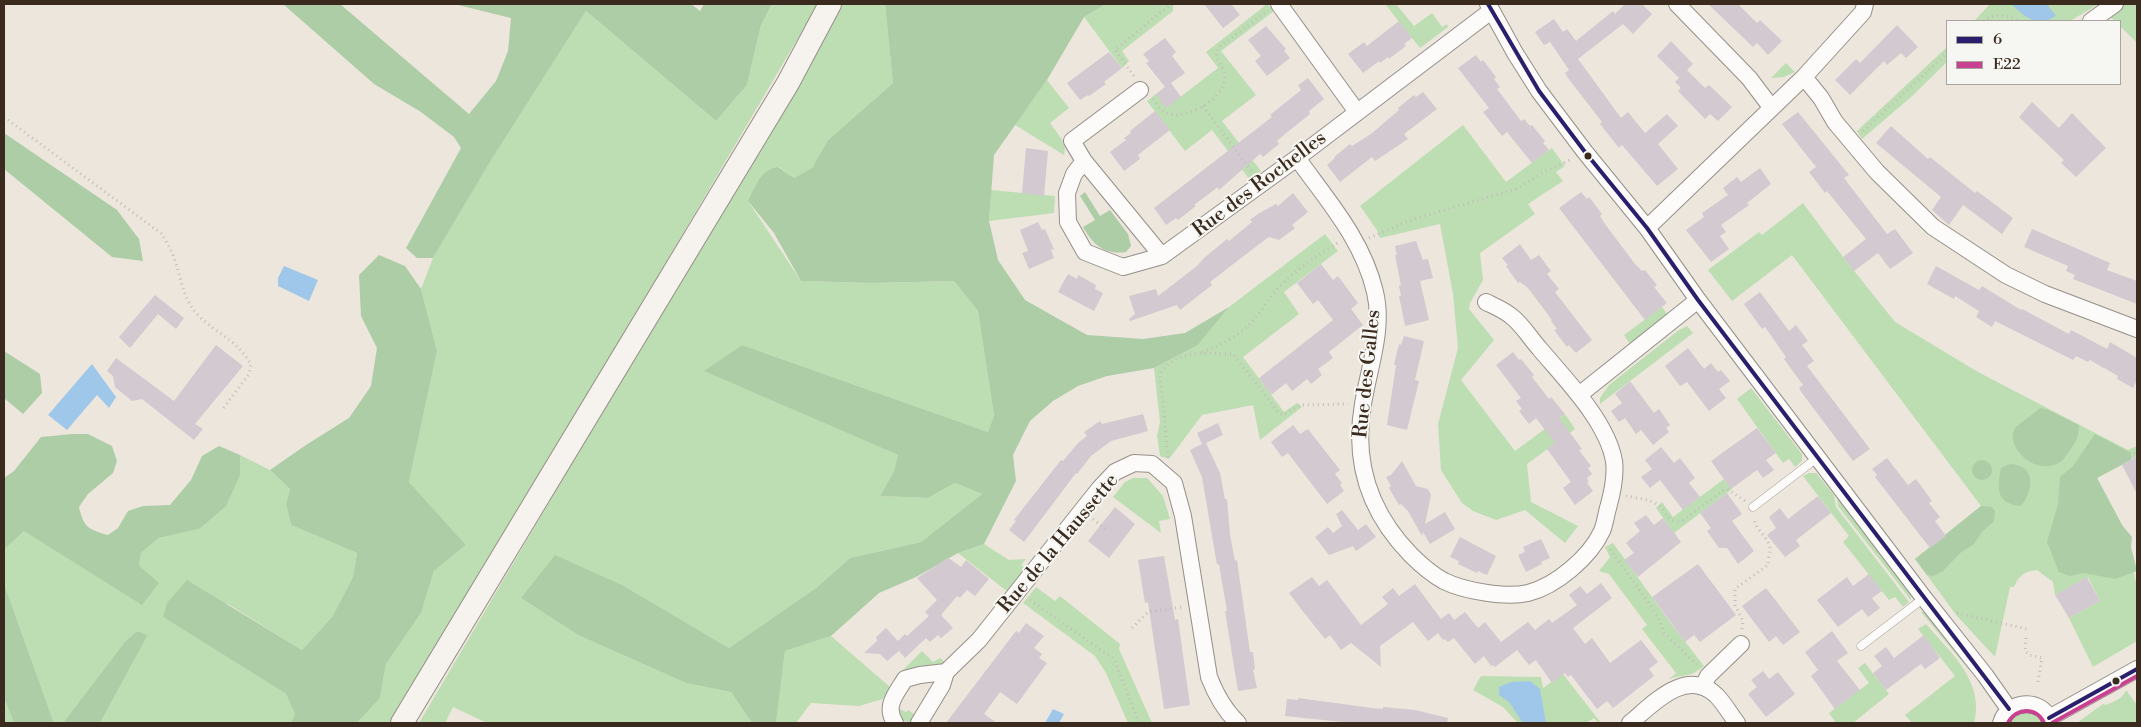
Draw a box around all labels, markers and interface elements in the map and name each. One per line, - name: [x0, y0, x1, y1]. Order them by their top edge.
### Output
- legend: [1946, 20, 2121, 85]
- text: 6: [1993, 30, 2002, 49]
- text: E22: [1993, 55, 2020, 74]
- street label: Rue des Rochelles: [1188, 127, 1332, 243]
- unlabelled marker: [1583, 151, 1593, 161]
- street label: Rue des Galles: [1349, 308, 1387, 440]
- street label: Rue de la Haussette: [994, 469, 1124, 619]
- unlabelled marker: [2111, 676, 2121, 686]

